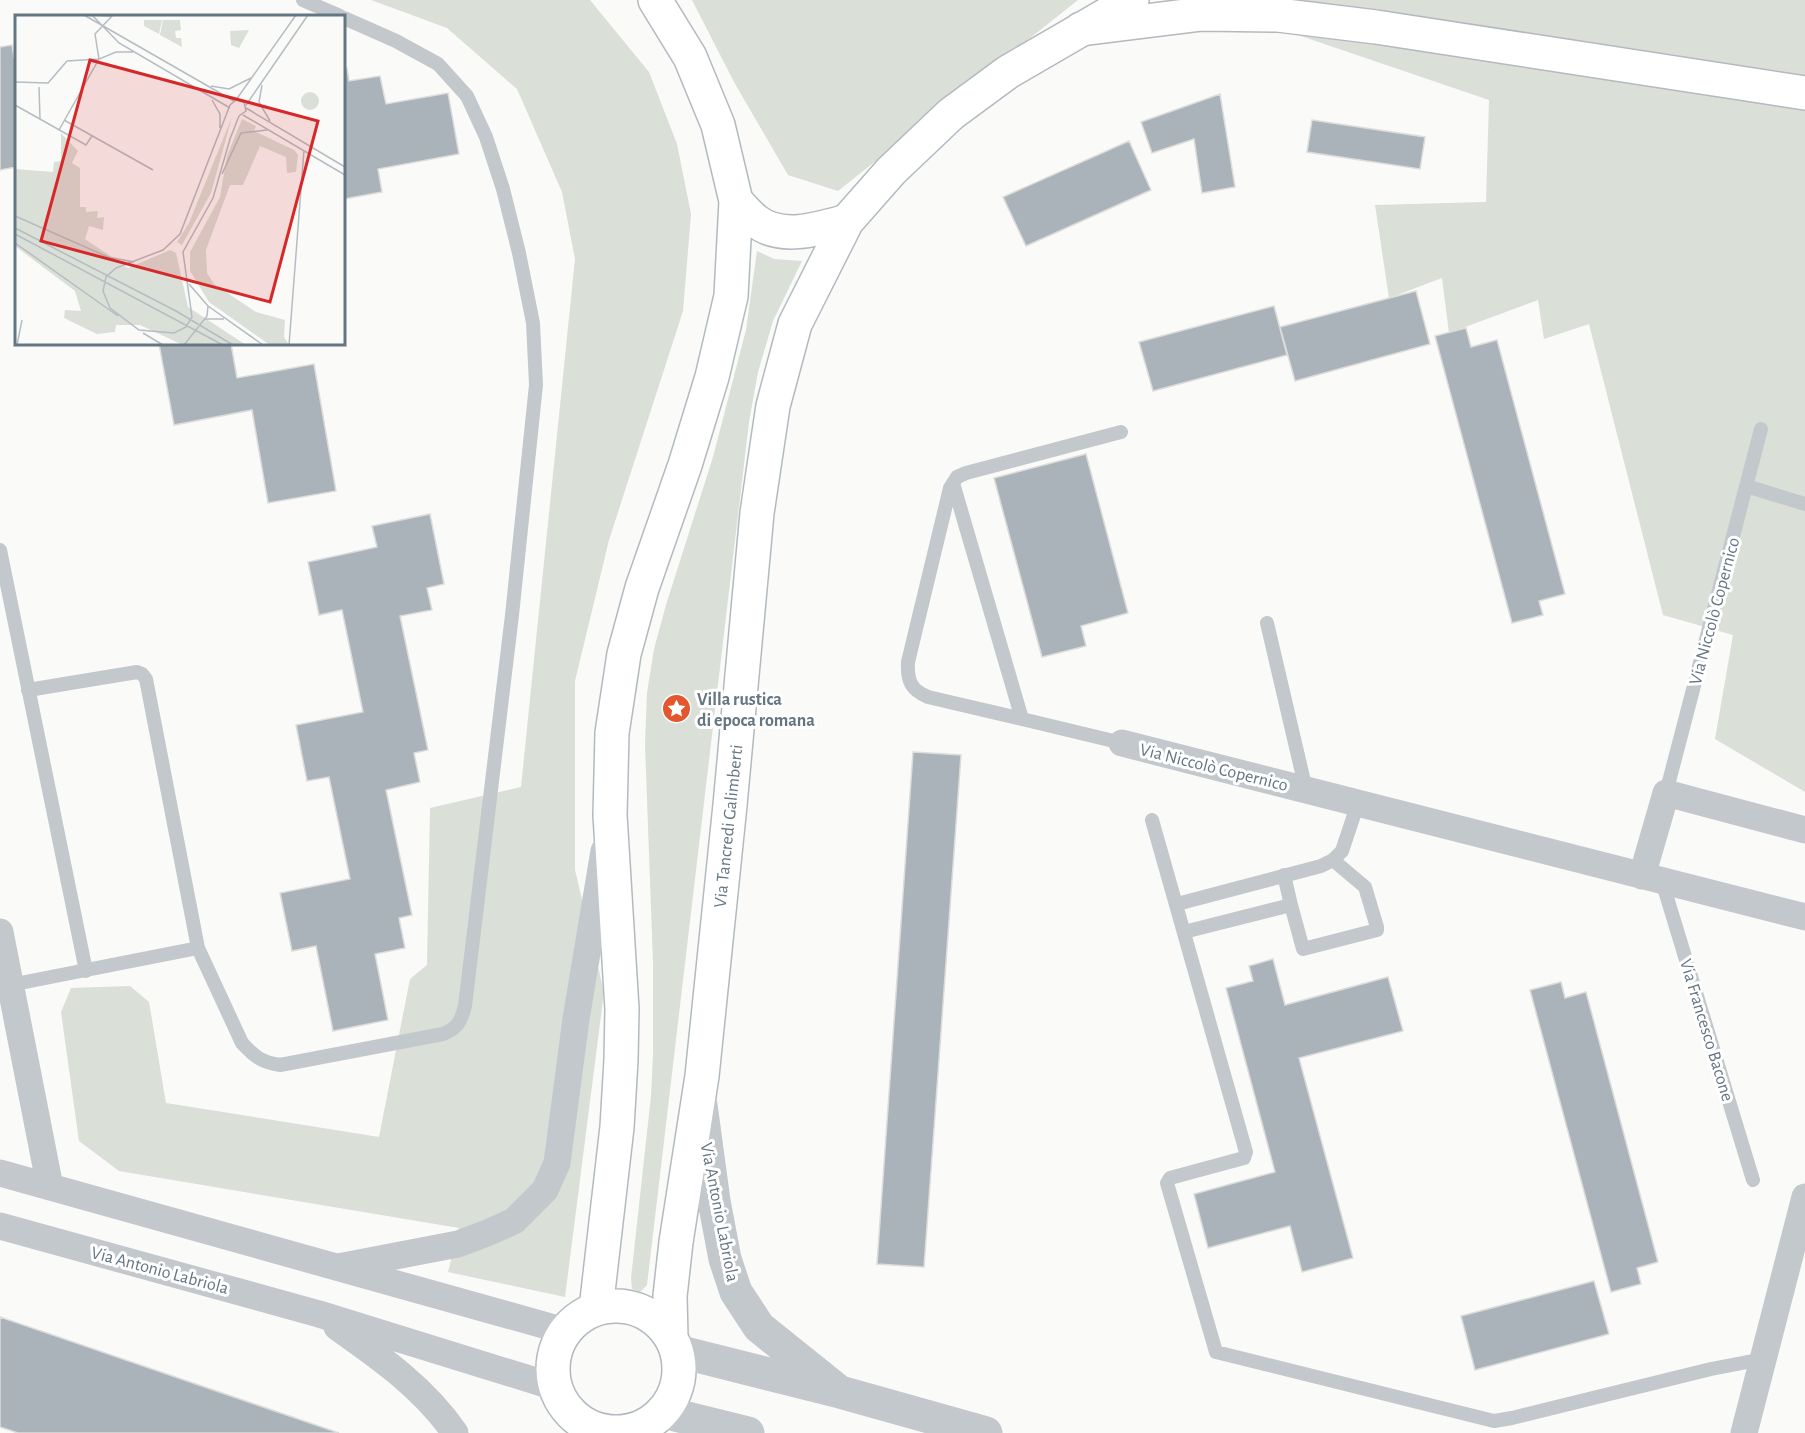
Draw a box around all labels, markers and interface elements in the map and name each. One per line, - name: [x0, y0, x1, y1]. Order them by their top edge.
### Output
- inset map: [15, 15, 345, 345]
- street label: Via Niccolò Copernico: [1687, 535, 1743, 687]
- place label: Villa rustica di epoca romana: [697, 691, 815, 730]
- place icon: Villa rustica di epoca romana: [660, 693, 692, 725]
- street label: Via Niccolò Copernico: [1138, 741, 1290, 795]
- street label: Via Tancredi Galimberti: [711, 744, 747, 909]
- street label: Via Francesco Bacone: [1676, 957, 1736, 1104]
- street label: Via Antonio Labriola: [697, 1141, 741, 1283]
- street label: Via Antonio Labriola: [89, 1244, 230, 1298]

